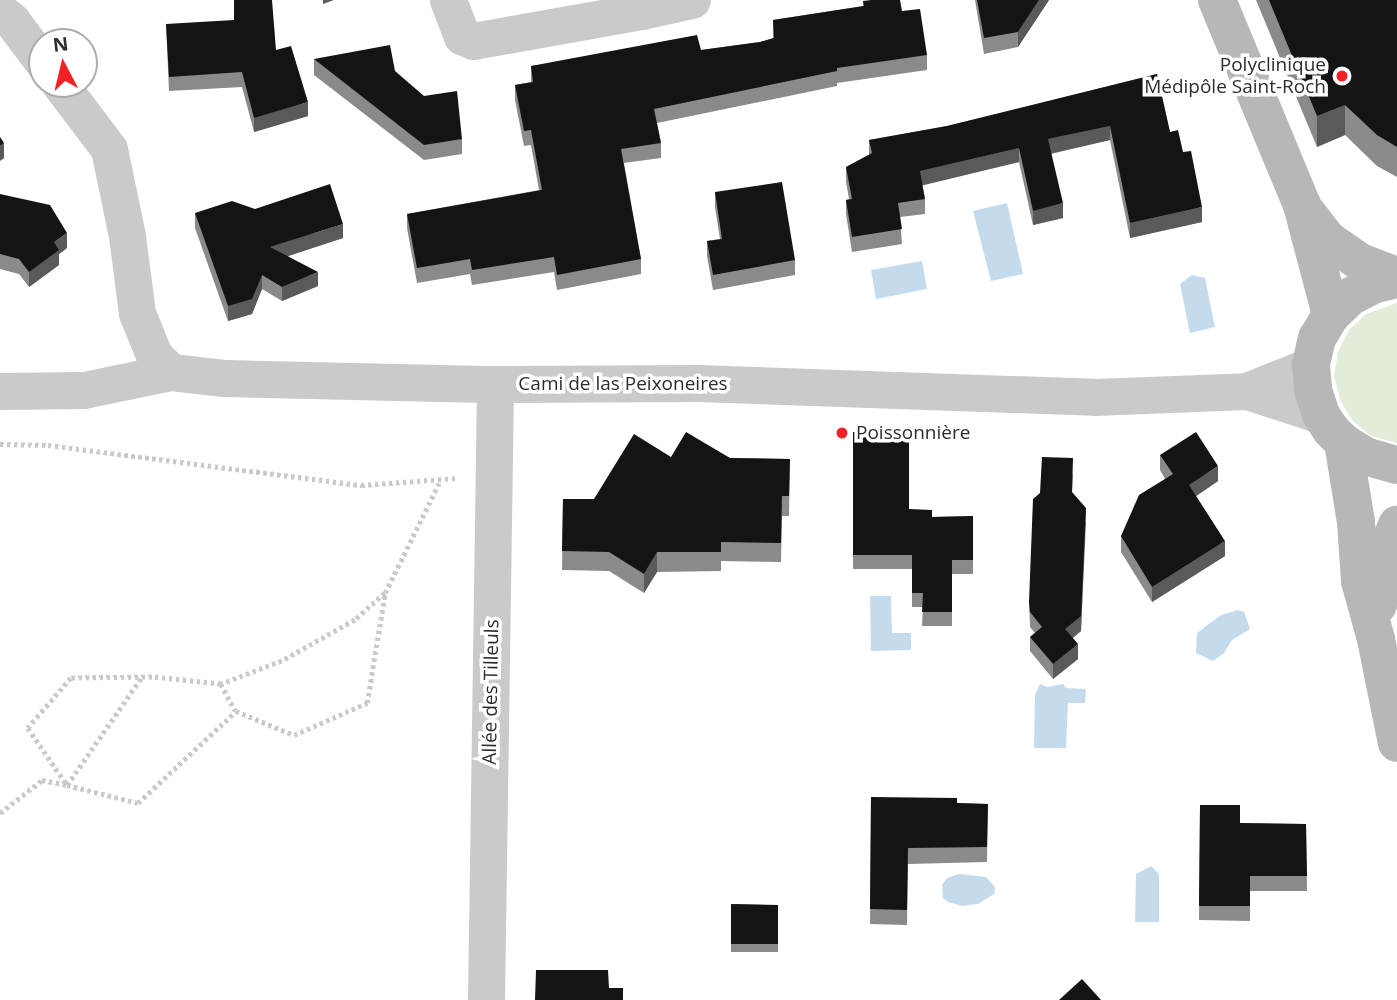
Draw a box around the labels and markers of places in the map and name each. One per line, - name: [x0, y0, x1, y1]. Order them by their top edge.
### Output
- place label: Polyclinique Médipôle Saint-Roch: [1144, 54, 1326, 98]
- marker: Polyclinique Médipôle Saint-Roch: [1332, 66, 1352, 86]
- place label: Poissonnière: [856, 422, 970, 444]
- marker: Poissonnière: [834, 425, 850, 441]

